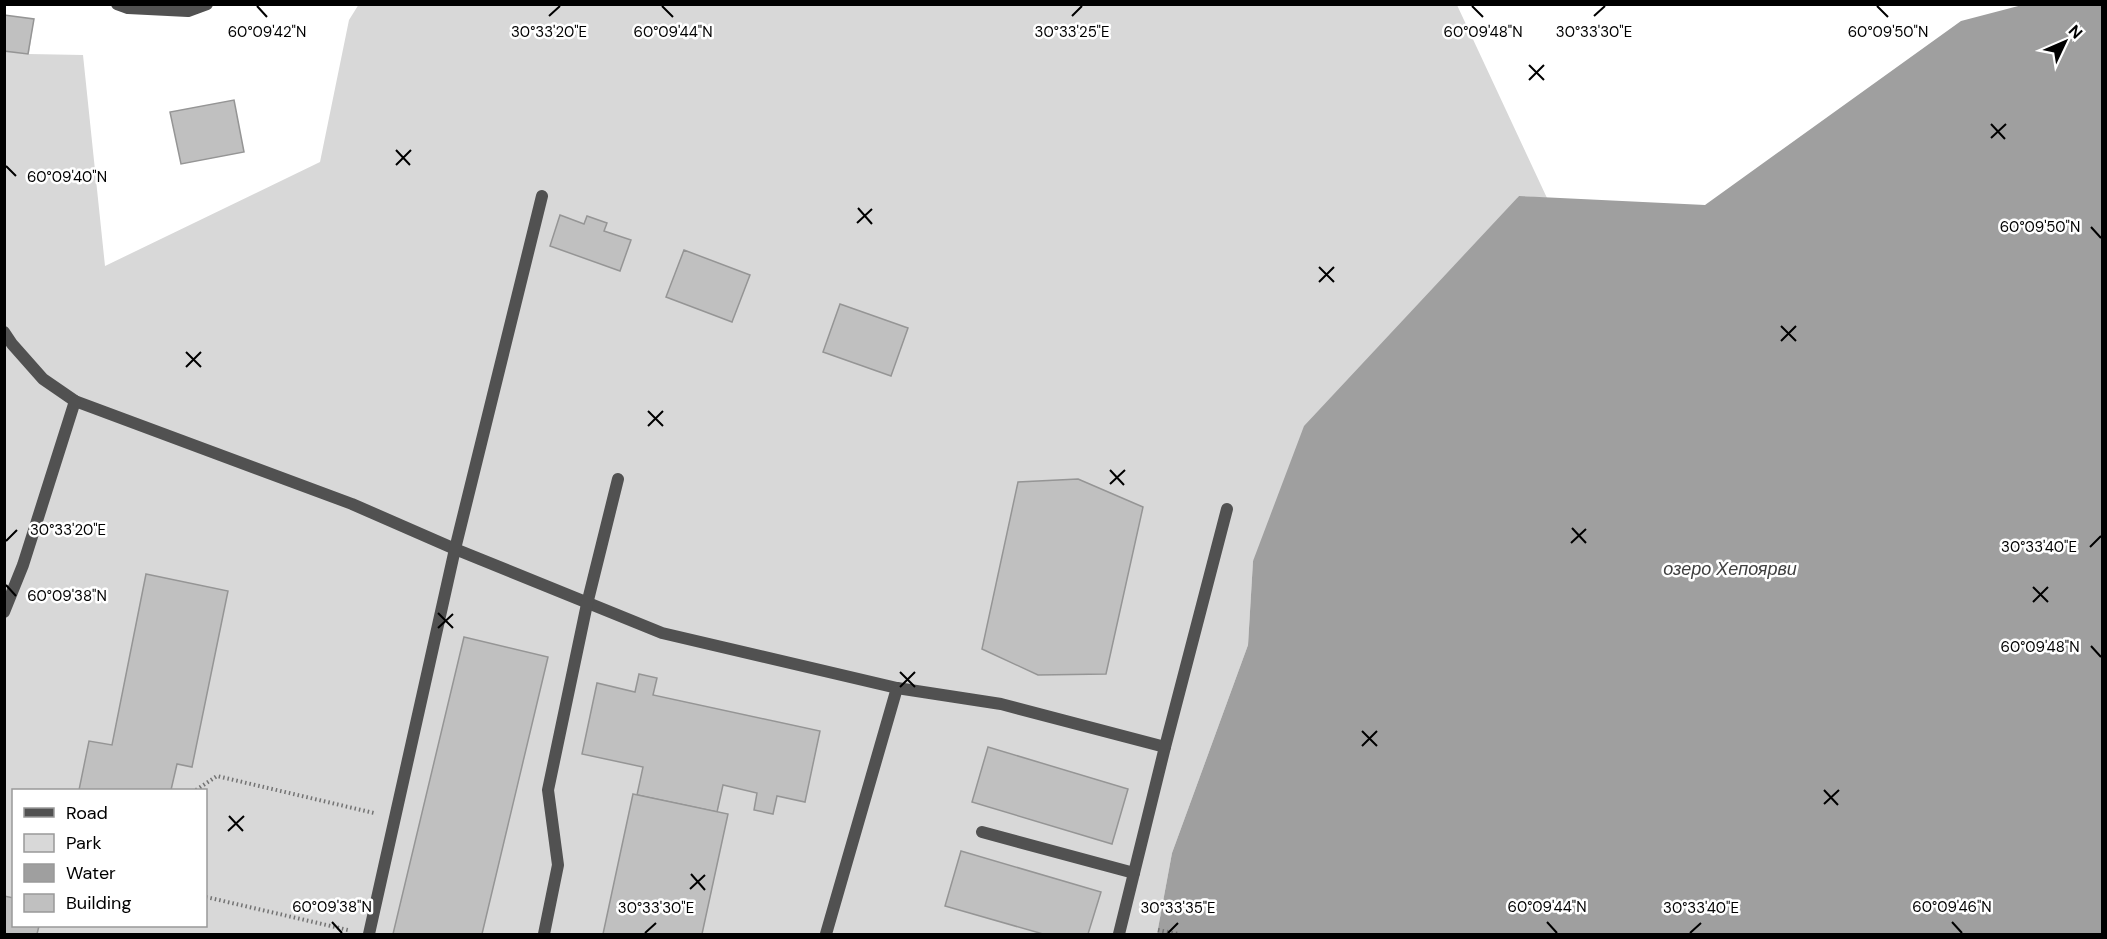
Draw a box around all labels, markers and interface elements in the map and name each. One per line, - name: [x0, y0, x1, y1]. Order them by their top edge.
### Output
- north arrow: [2035, 12, 2095, 72]
- text: N: [2064, 20, 2087, 43]
- text: 60°09'42"N: [228, 22, 306, 42]
- text: 30°33'20"E: [511, 22, 587, 42]
- text: 60°09'44"N: [633, 22, 713, 42]
- text: 30°33'25"E: [1035, 22, 1109, 42]
- text: 60°09'48"N: [1443, 22, 1523, 42]
- text: 30°33'30"E: [1556, 22, 1632, 42]
- text: 60°09'50"N: [1848, 22, 1928, 42]
- text: 60°09'40"N: [27, 167, 107, 187]
- text: 60°09'50"N: [2000, 217, 2080, 237]
- text: 30°33'20"E: [30, 520, 106, 540]
- text: 30°33'40"E: [2001, 537, 2077, 557]
- water label: озеро Хепоярви: [1663, 557, 1797, 581]
- text: 60°09'38"N: [27, 586, 107, 606]
- text: 60°09'48"N: [2000, 637, 2080, 657]
- legend: [12, 789, 207, 927]
- text: Road: [66, 801, 108, 825]
- text: Park: [66, 831, 102, 855]
- text: Water: [66, 861, 116, 885]
- text: Building: [66, 891, 131, 915]
- text: 60°09'38"N: [292, 897, 372, 917]
- text: 60°09'44"N: [1507, 897, 1587, 917]
- text: 60°09'46"N: [1912, 897, 1992, 917]
- text: 30°33'30"E: [618, 898, 694, 918]
- text: 30°33'35"E: [1141, 898, 1216, 918]
- text: 30°33'40"E: [1663, 898, 1739, 918]

